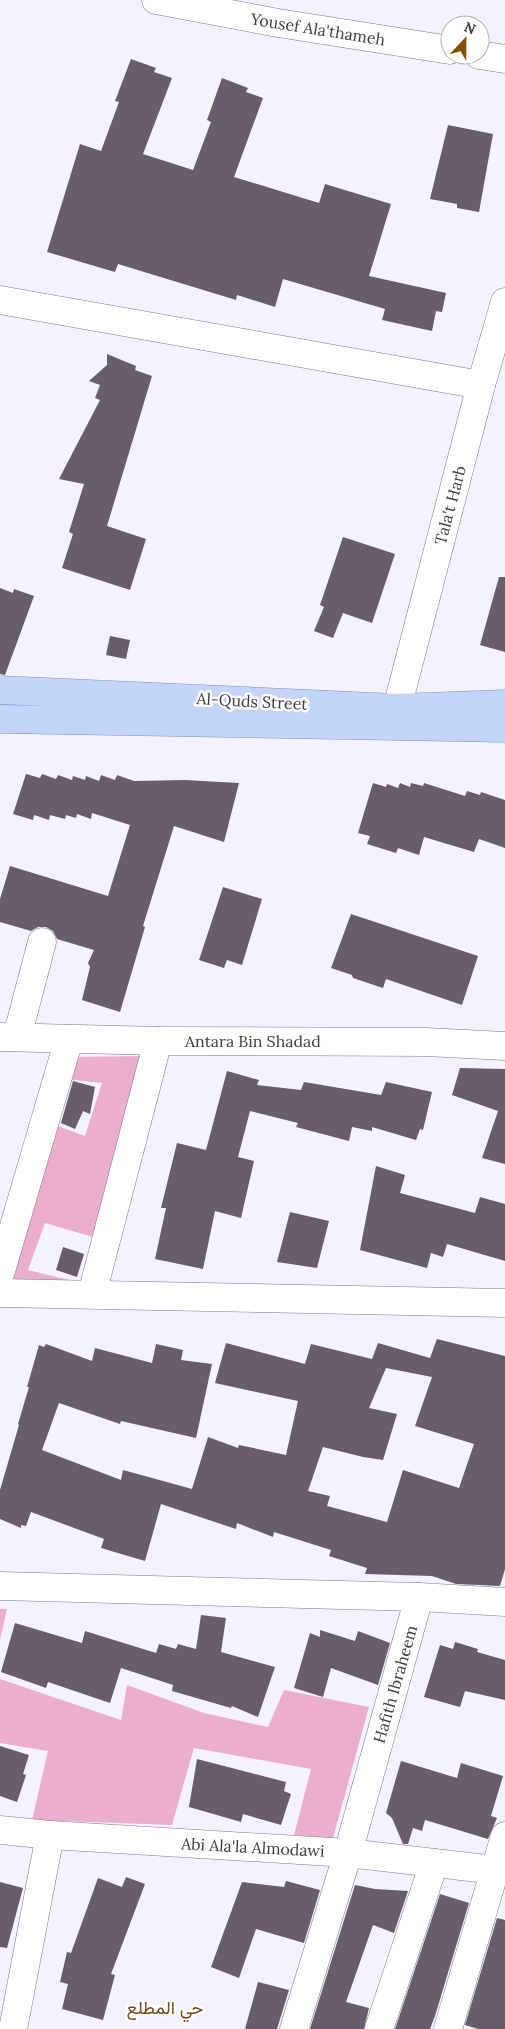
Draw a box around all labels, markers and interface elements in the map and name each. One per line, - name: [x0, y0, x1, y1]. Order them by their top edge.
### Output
- street label: Yousef Ala'thameh: [248, 8, 387, 50]
- north arrow: [440, 15, 490, 65]
- text: N: [461, 18, 478, 38]
- street label: Tala't Harb: [430, 463, 470, 547]
- street label: Al-Quds Street: [195, 688, 309, 714]
- street label: Antara Bin Shadad: [184, 1031, 321, 1051]
- street label: Hafith Ibraheem: [369, 1623, 421, 1745]
- street label: Abi Ala'la Almodawi: [180, 1833, 325, 1861]
- district label: حي المطلع: [127, 1996, 203, 2023]

